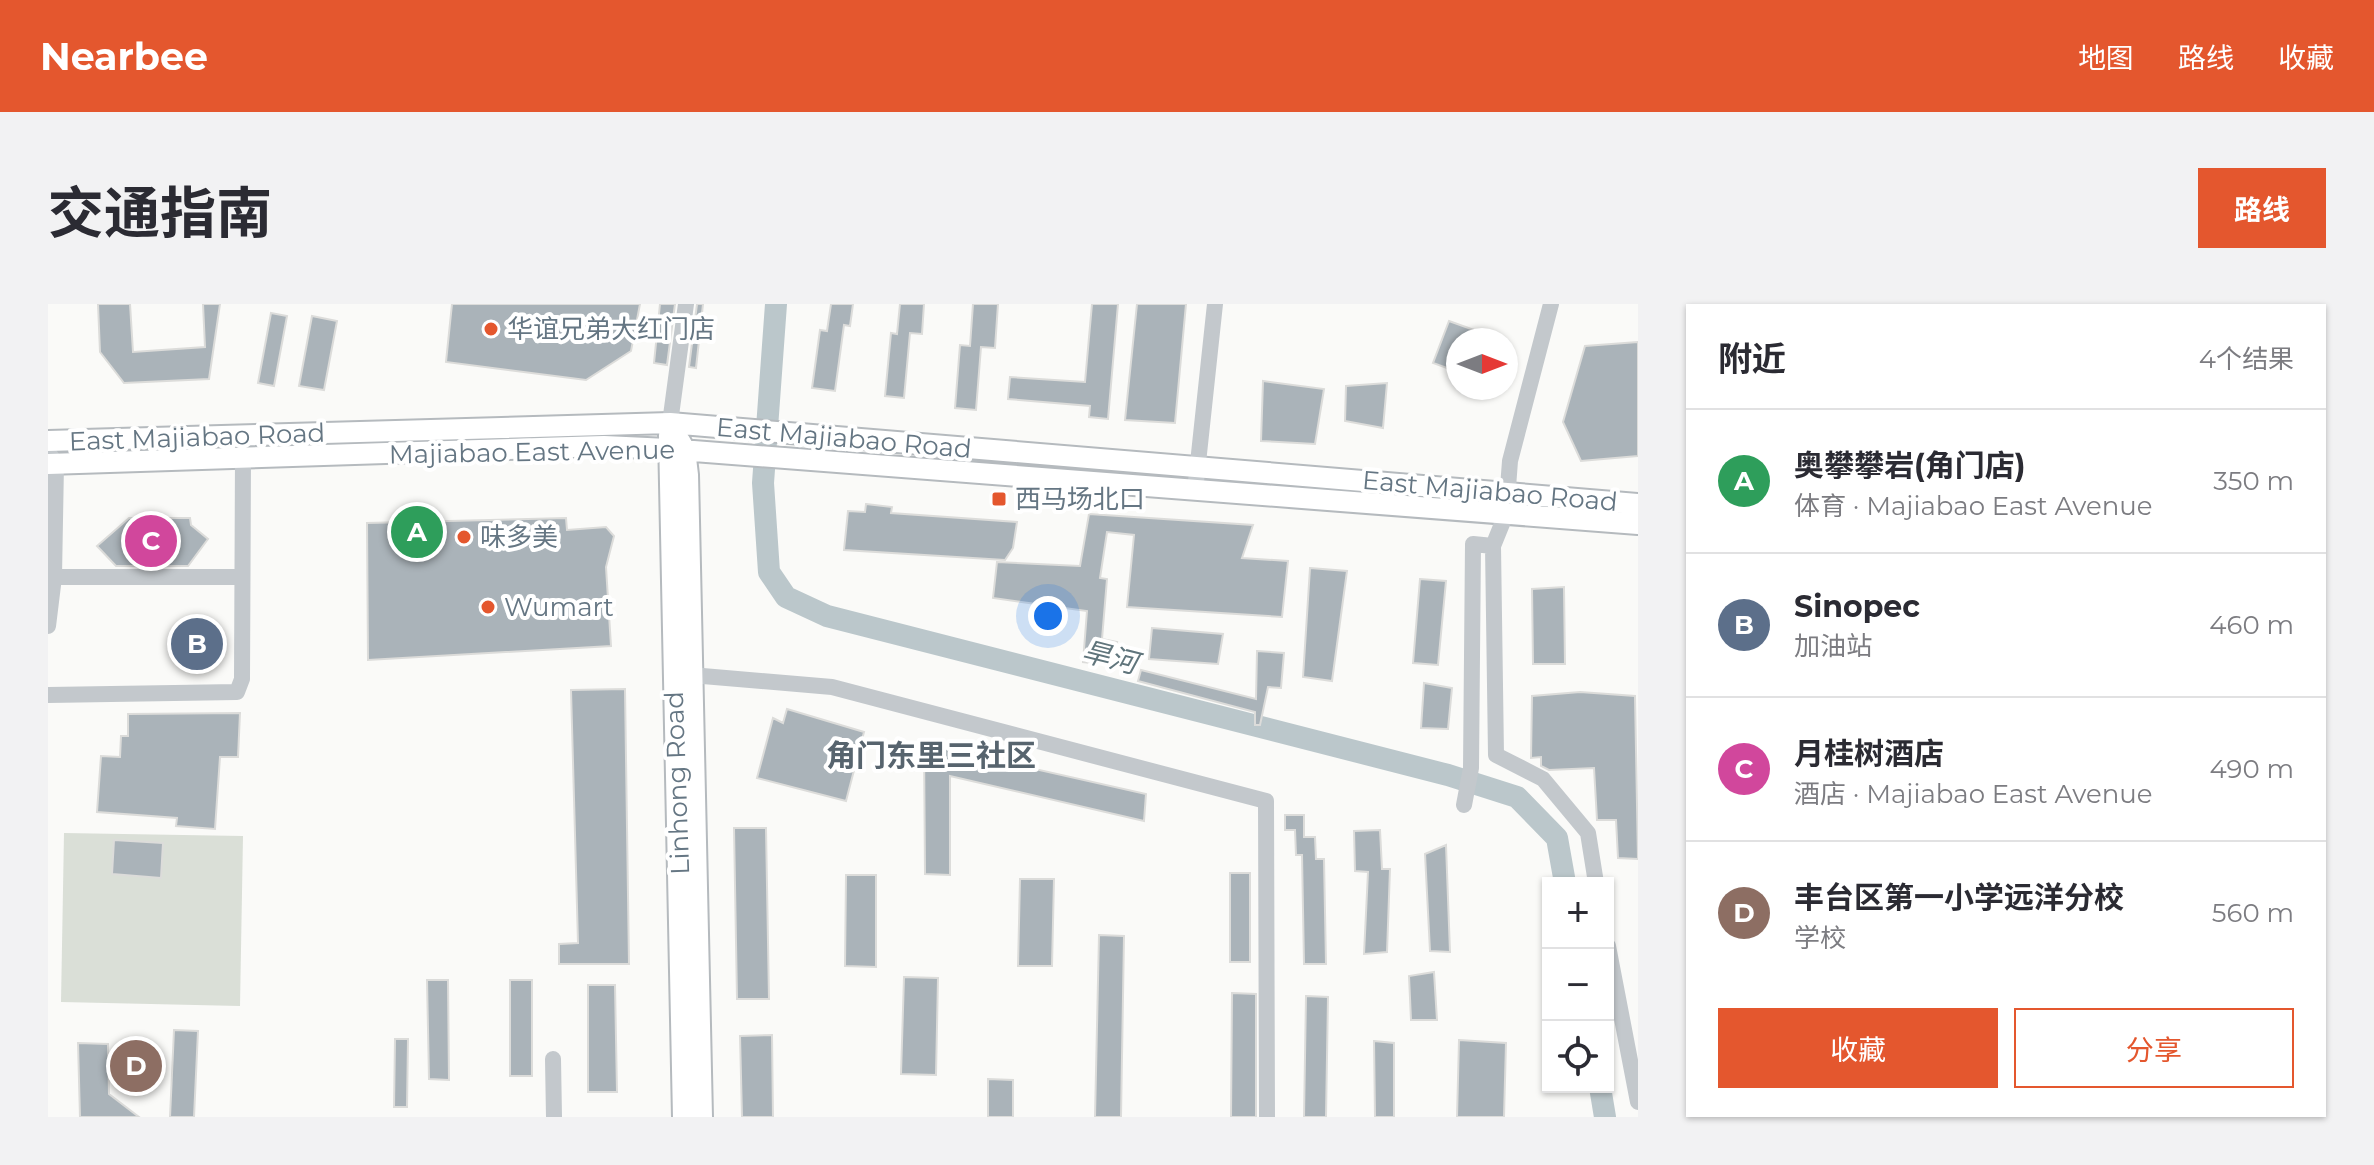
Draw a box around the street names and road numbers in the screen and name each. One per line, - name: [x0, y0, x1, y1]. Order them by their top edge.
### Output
- street label: East Majiabao Road: [715, 411, 973, 465]
- street label: East Majiabao Road: [68, 417, 326, 457]
- street label: Majiabao East Avenue: [389, 434, 675, 470]
- street label: East Majiabao Road: [1361, 464, 1619, 518]
- street label: Linhong Road: [658, 691, 696, 875]

